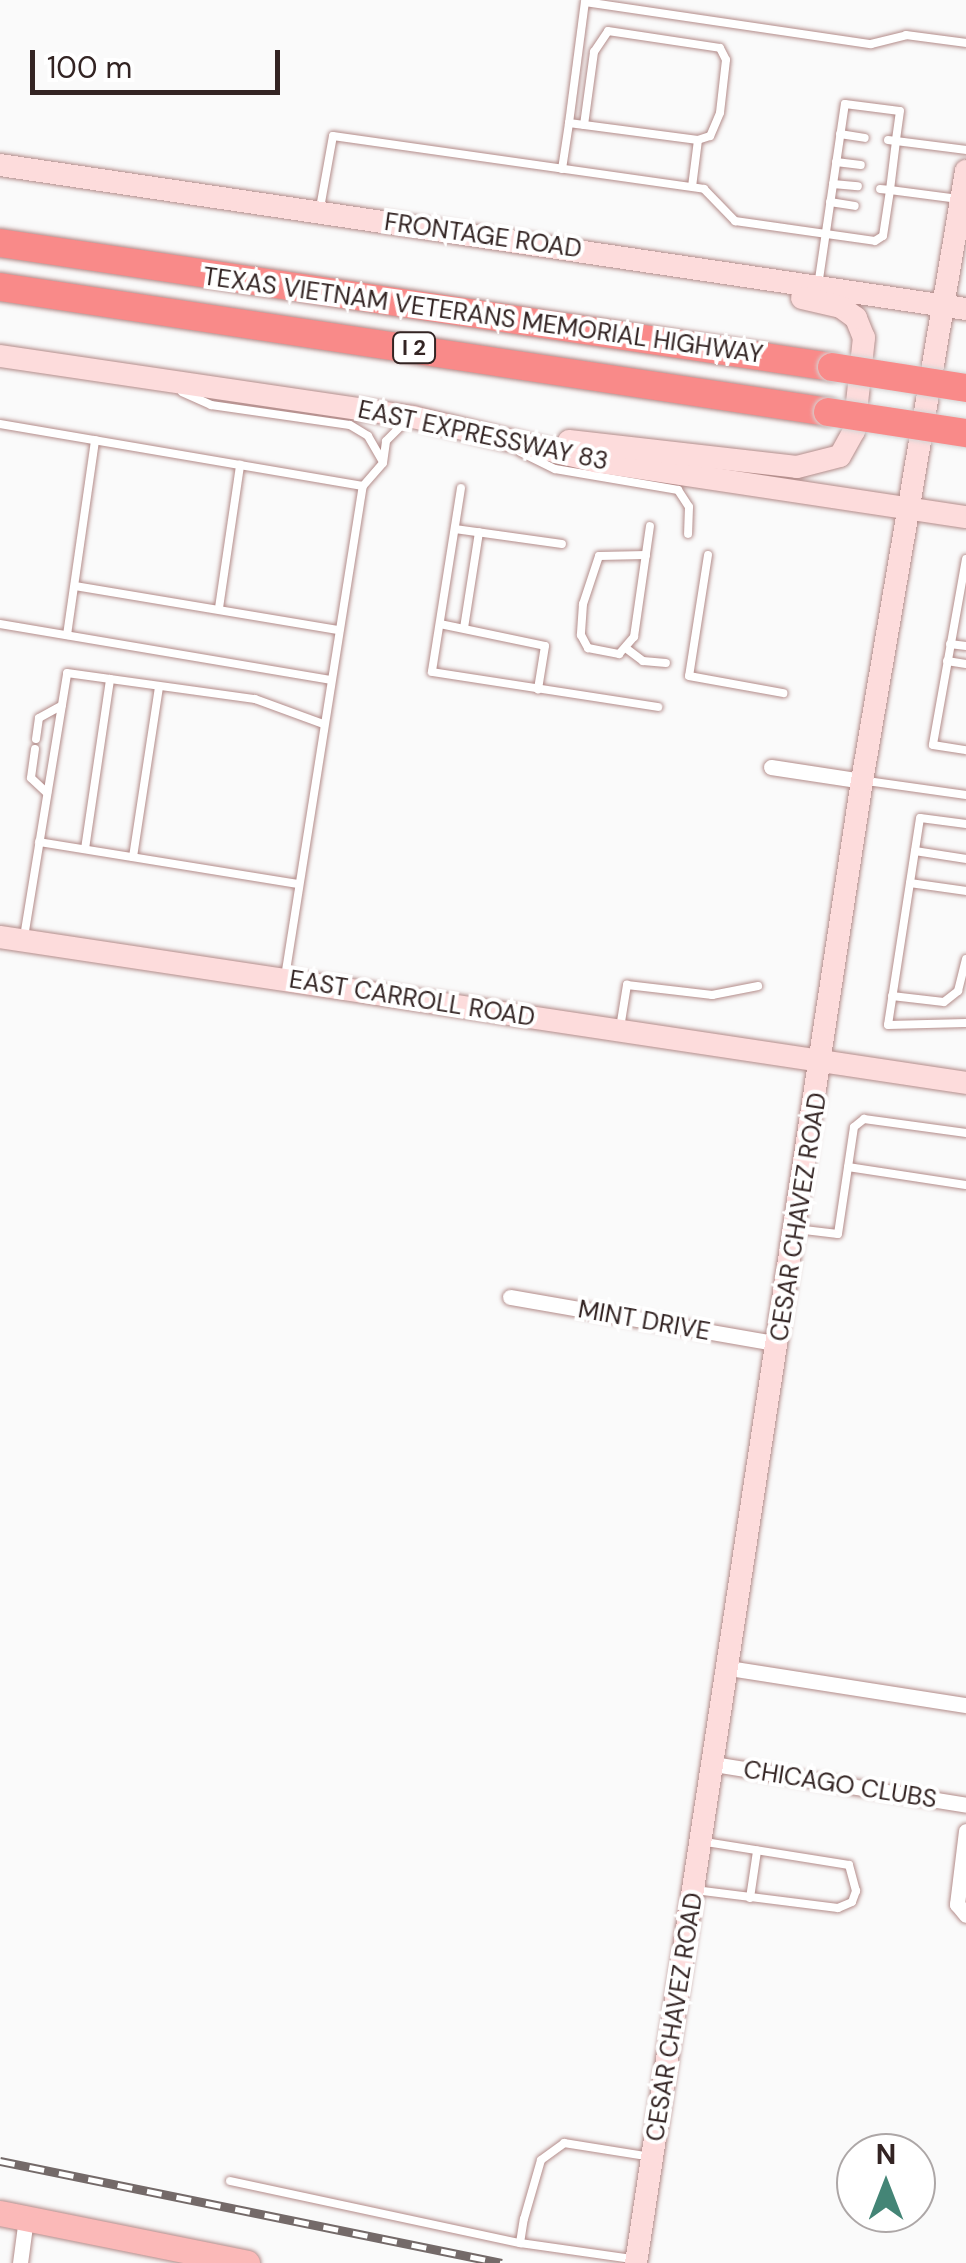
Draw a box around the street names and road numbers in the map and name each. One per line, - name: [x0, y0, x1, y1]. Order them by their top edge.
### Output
- street label: FRONTAGE ROAD: [382, 207, 584, 265]
- street label: TEXAS VIETNAM VETERANS MEMORIAL HIGHWAY: [201, 262, 765, 370]
- road number: I 2: [392, 331, 436, 365]
- street label: EAST EXPRESSWAY 83: [355, 395, 611, 477]
- street label: EAST CARROLL ROAD: [287, 965, 537, 1033]
- street label: CESAR CHAVEZ ROAD: [765, 1090, 833, 1344]
- street label: MINT DRIVE: [576, 1295, 712, 1347]
- street label: CHICAGO CLUBS: [741, 1755, 939, 1815]
- street label: CESAR CHAVEZ ROAD: [641, 1890, 709, 2144]

